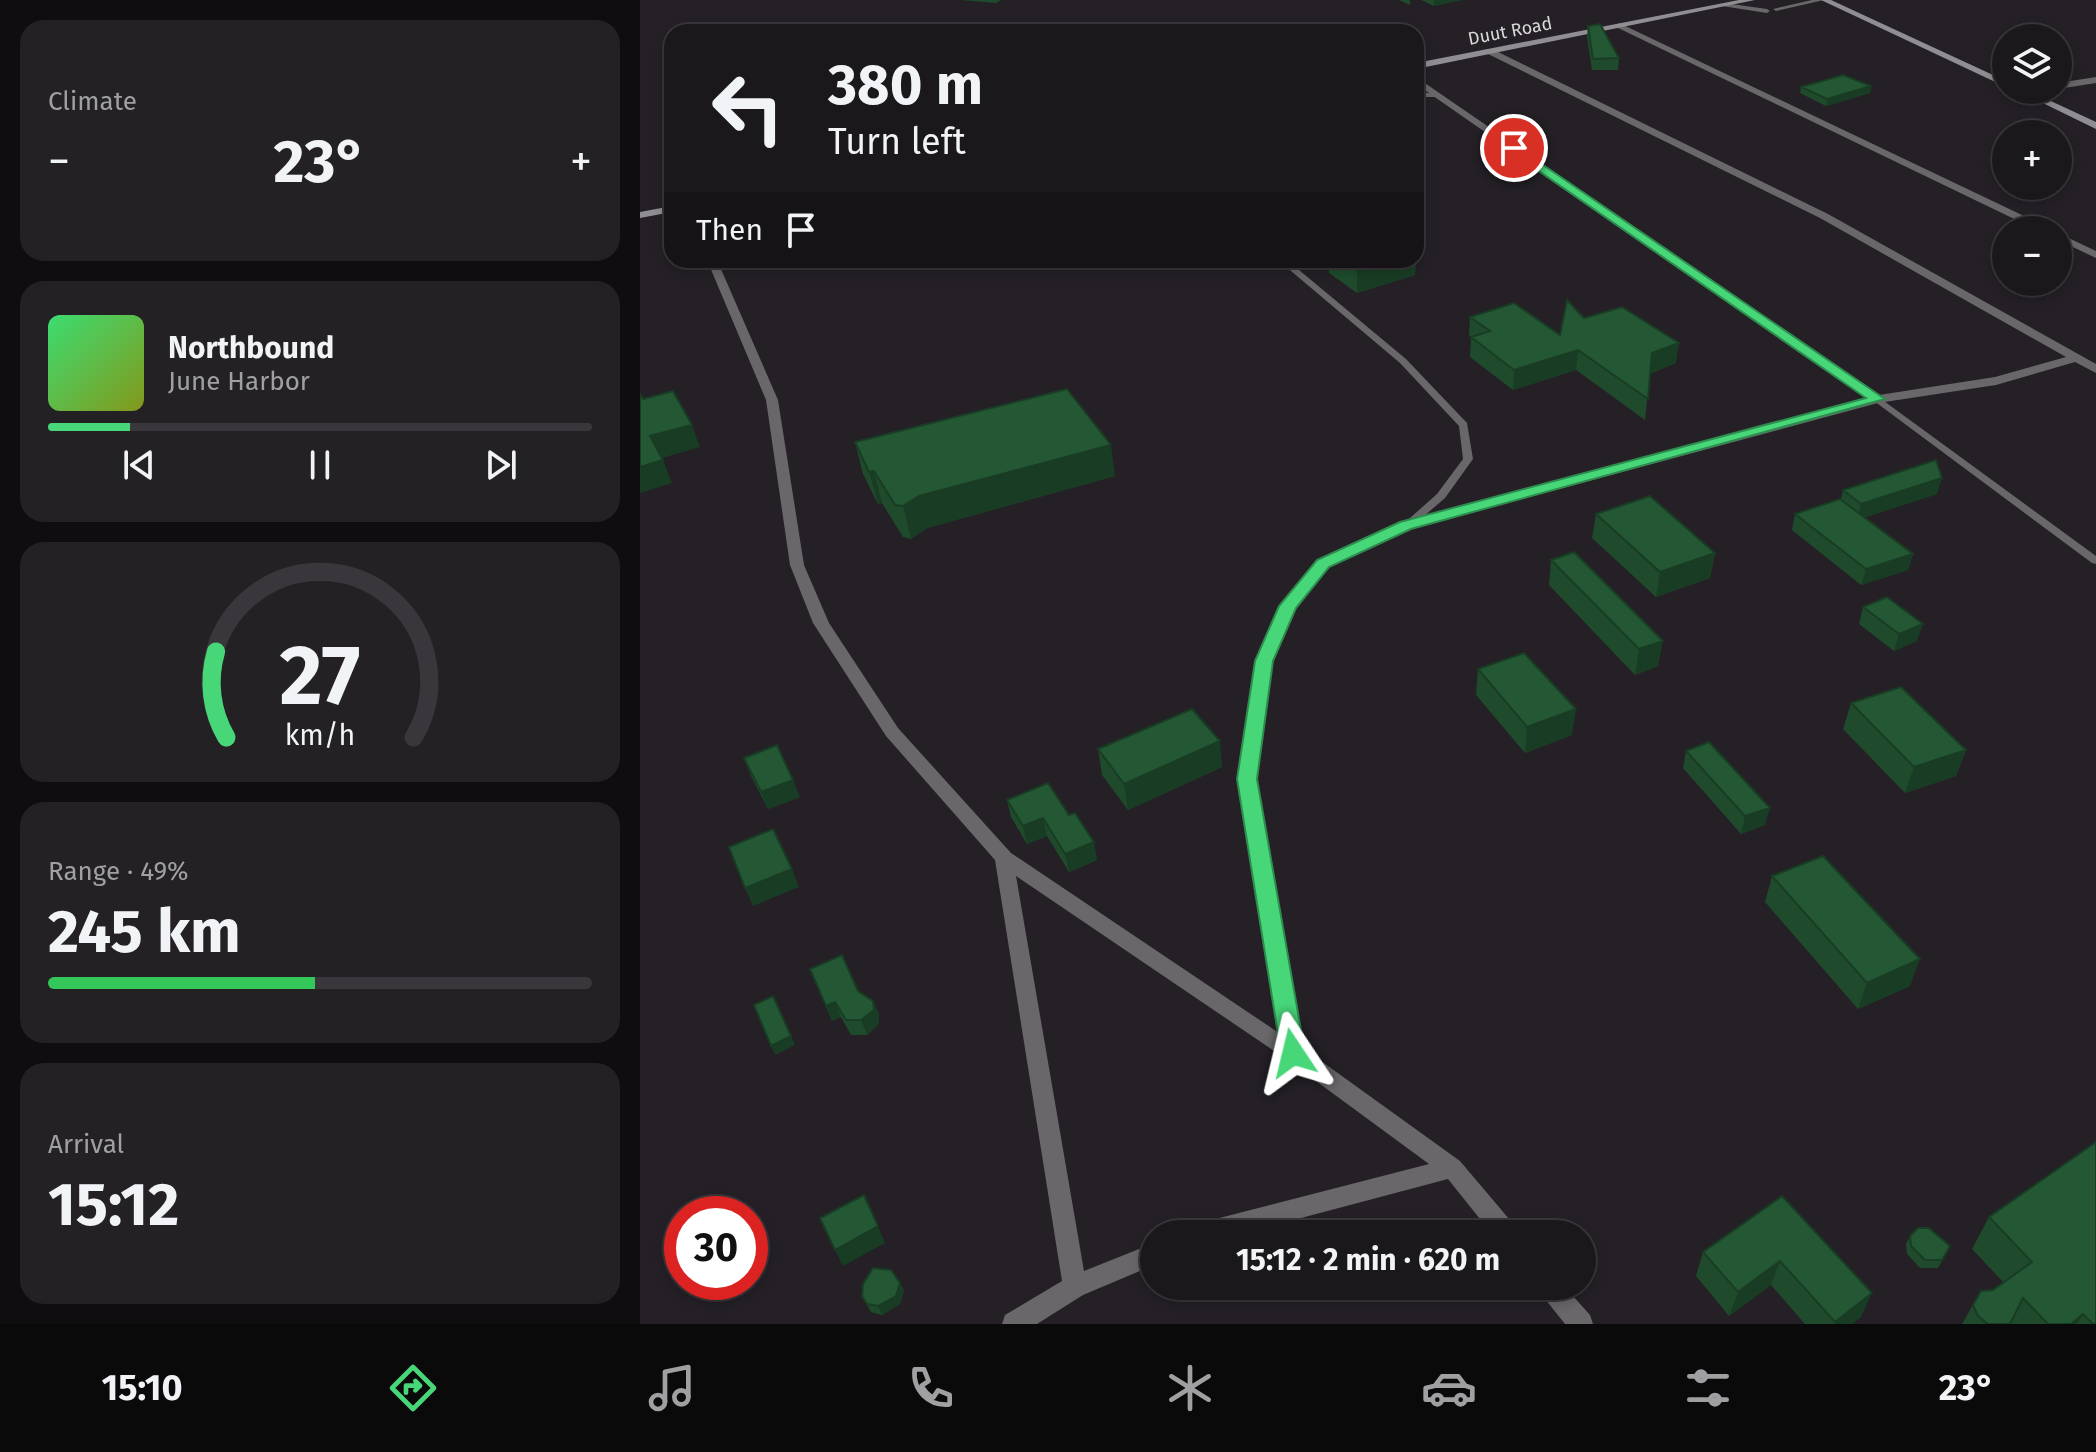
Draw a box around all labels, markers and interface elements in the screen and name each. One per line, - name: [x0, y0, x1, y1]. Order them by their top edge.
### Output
- street label: Duut Road: [1466, 12, 1554, 50]
- map controls: [1992, 24, 2072, 296]
- button: layers: [1992, 24, 2072, 104]
- text: 380 m: [828, 52, 983, 119]
- icon: left: [696, 56, 800, 160]
- text: Climate: [48, 86, 137, 117]
- pin: [1480, 114, 1548, 182]
- text: Turn left: [828, 120, 966, 164]
- button: +: [1992, 120, 2072, 200]
- text: 23°: [273, 126, 367, 198]
- icon: arrive: [1492, 126, 1536, 170]
- text: −: [48, 135, 70, 188]
- text: +: [570, 135, 592, 188]
- icon: arrive: [779, 208, 823, 252]
- text: Then: [696, 212, 763, 248]
- button: −: [1992, 216, 2072, 296]
- text: Northbound: [168, 330, 334, 366]
- text: June Harbor: [168, 366, 310, 397]
- icon: previous: [117, 443, 161, 487]
- icon: pause: [298, 443, 342, 487]
- icon: next: [479, 443, 523, 487]
- text: 27: [279, 626, 361, 726]
- text: km/h: [285, 718, 355, 753]
- text: Range · 49%: [48, 856, 189, 887]
- text: 245 km: [48, 896, 241, 968]
- position arrow: [1251, 1011, 1335, 1095]
- text: Arrival: [48, 1129, 124, 1160]
- text: 15:12: [48, 1169, 179, 1241]
- speed limit sign: 30: [664, 1196, 768, 1300]
- text: 15:12 · 2 min · 620 m: [1236, 1242, 1500, 1278]
- icon: directions: [385, 1360, 441, 1416]
- icon: music: [644, 1360, 700, 1416]
- icon: phone: [903, 1360, 959, 1416]
- icon: climate: [1162, 1360, 1218, 1416]
- icon: car: [1421, 1360, 1477, 1416]
- icon: filters: [1680, 1360, 1736, 1416]
- text: 15:10: [101, 1366, 183, 1410]
- text: 23°: [1939, 1366, 1995, 1410]

